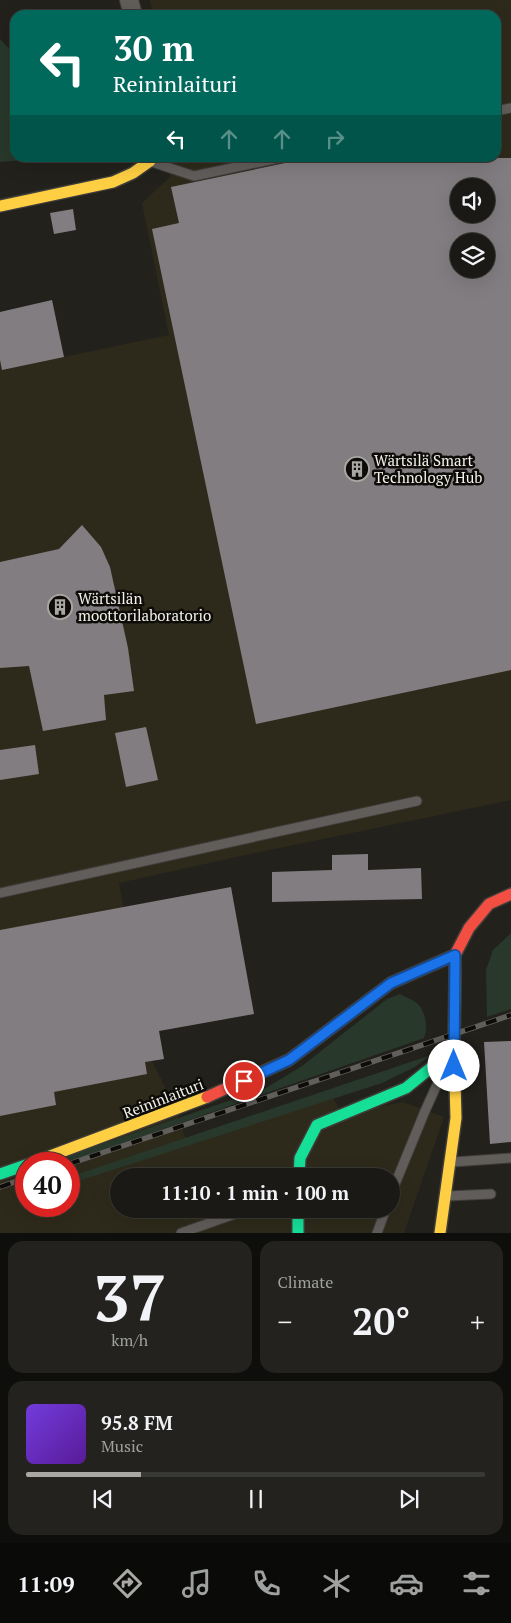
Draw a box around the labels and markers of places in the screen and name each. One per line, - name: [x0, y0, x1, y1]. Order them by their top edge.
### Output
- place label: Wärtsilä Smart Technology Hub: [374, 450, 483, 487]
- building icon: Wärtsilä Smart Technology Hub: [344, 456, 370, 482]
- place label: Wärtsilän moottorilaboratorio: [78, 588, 211, 625]
- building icon: Wärtsilän moottorilaboratorio: [47, 594, 73, 620]
- pin: [223, 1060, 265, 1102]

